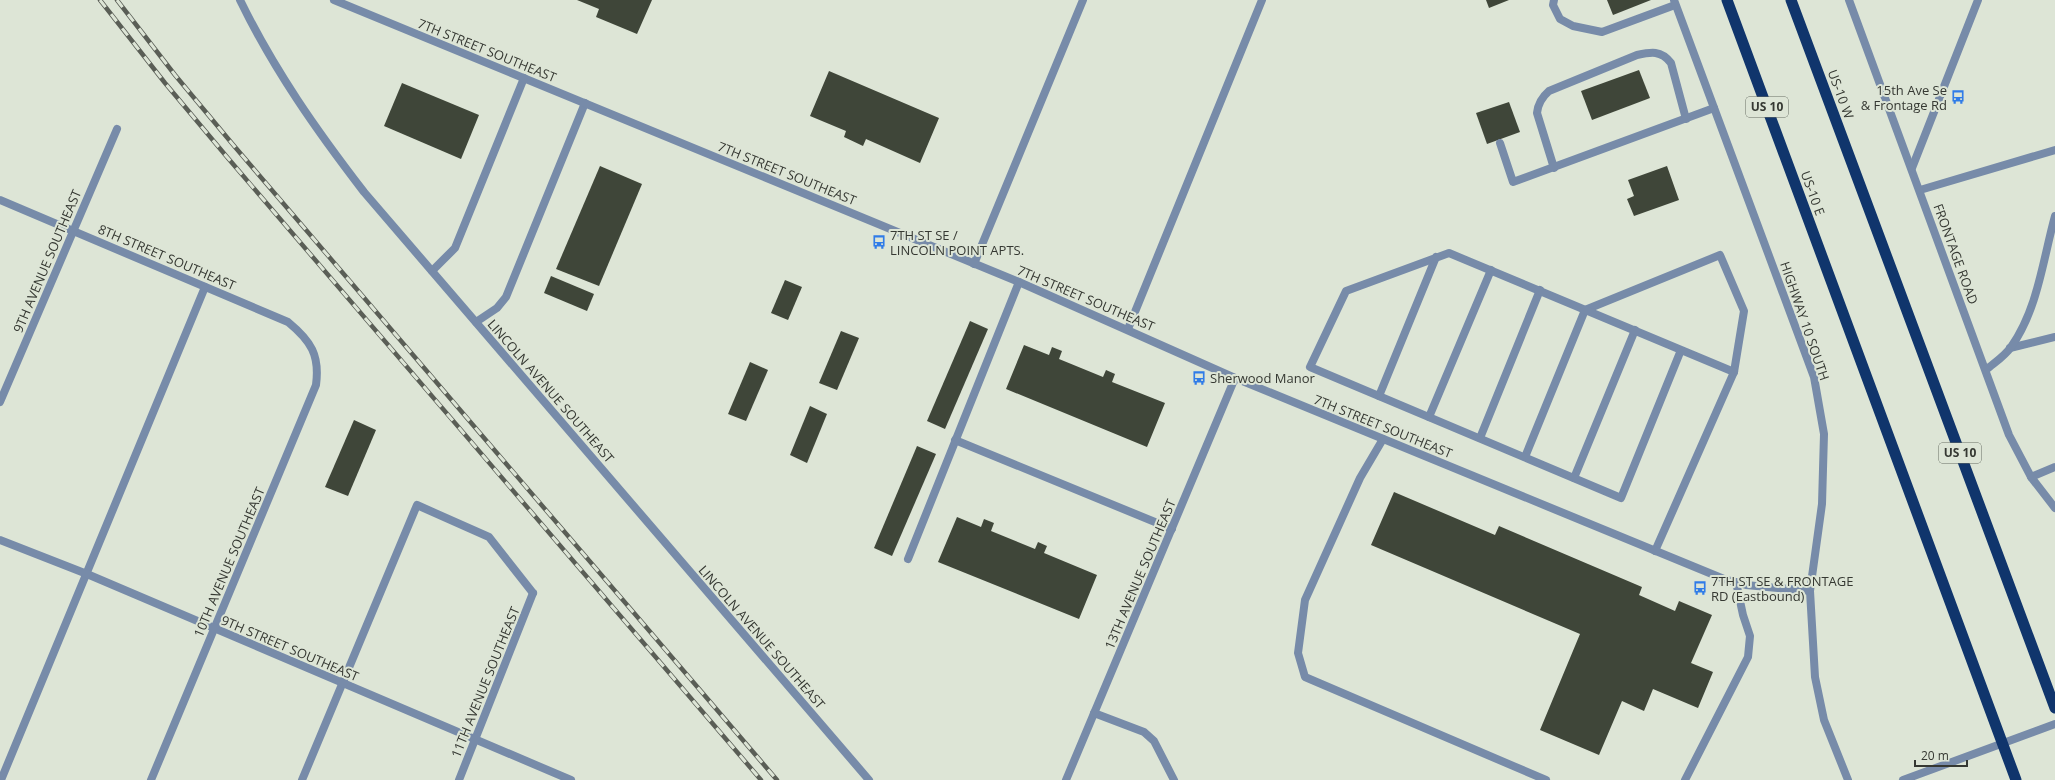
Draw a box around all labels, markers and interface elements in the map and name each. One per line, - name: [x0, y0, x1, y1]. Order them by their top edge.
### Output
- street label: 7TH STREET SOUTHEAST: [415, 14, 560, 86]
- street label: US-10 W: [1824, 67, 1858, 121]
- place label: 15th Ave Se & Frontage Rd: [1861, 81, 1947, 114]
- bus stop icon: 15th Ave Se & Frontage Rd: [1950, 89, 1966, 105]
- road number: US 10: [1746, 97, 1788, 117]
- street label: 7TH STREET SOUTHEAST: [715, 137, 860, 209]
- street label: US-10 E: [1797, 168, 1829, 218]
- street label: 9TH AVENUE SOUTHEAST: [9, 186, 86, 335]
- street label: FRONTAGE ROAD: [1929, 201, 1983, 307]
- street label: 8TH STREET SOUTHEAST: [95, 220, 239, 295]
- place label: 7TH ST SE / LINCOLN POINT APTS.: [890, 226, 1024, 259]
- bus stop icon: 7TH ST SE / LINCOLN POINT APTS.: [871, 234, 887, 250]
- street label: HIGHWAY 10 SOUTH: [1776, 259, 1834, 383]
- street label: 7TH STREET SOUTHEAST: [1014, 261, 1158, 336]
- street label: LINCOLN AVENUE SOUTHEAST: [484, 315, 619, 467]
- place label: Sherwood Manor: [1210, 369, 1315, 387]
- bus stop icon: Sherwood Manor: [1191, 370, 1207, 386]
- street label: 7TH STREET SOUTHEAST: [1311, 390, 1456, 462]
- road number: US 10: [1939, 443, 1981, 463]
- street label: 10TH AVENUE SOUTHEAST: [189, 484, 269, 640]
- street label: 13TH AVENUE SOUTHEAST: [1100, 496, 1180, 652]
- street label: LINCOLN AVENUE SOUTHEAST: [695, 561, 830, 713]
- place label: 7TH ST SE & FRONTAGE RD (Eastbound): [1711, 572, 1854, 605]
- bus stop icon: 7TH ST SE & FRONTAGE RD (Eastbound): [1692, 580, 1708, 596]
- street label: 11TH AVENUE SOUTHEAST: [446, 603, 524, 760]
- street label: 9TH STREET SOUTHEAST: [218, 611, 362, 686]
- scale bar: [1915, 742, 1967, 768]
- text: 20 m: [1921, 747, 1949, 764]

